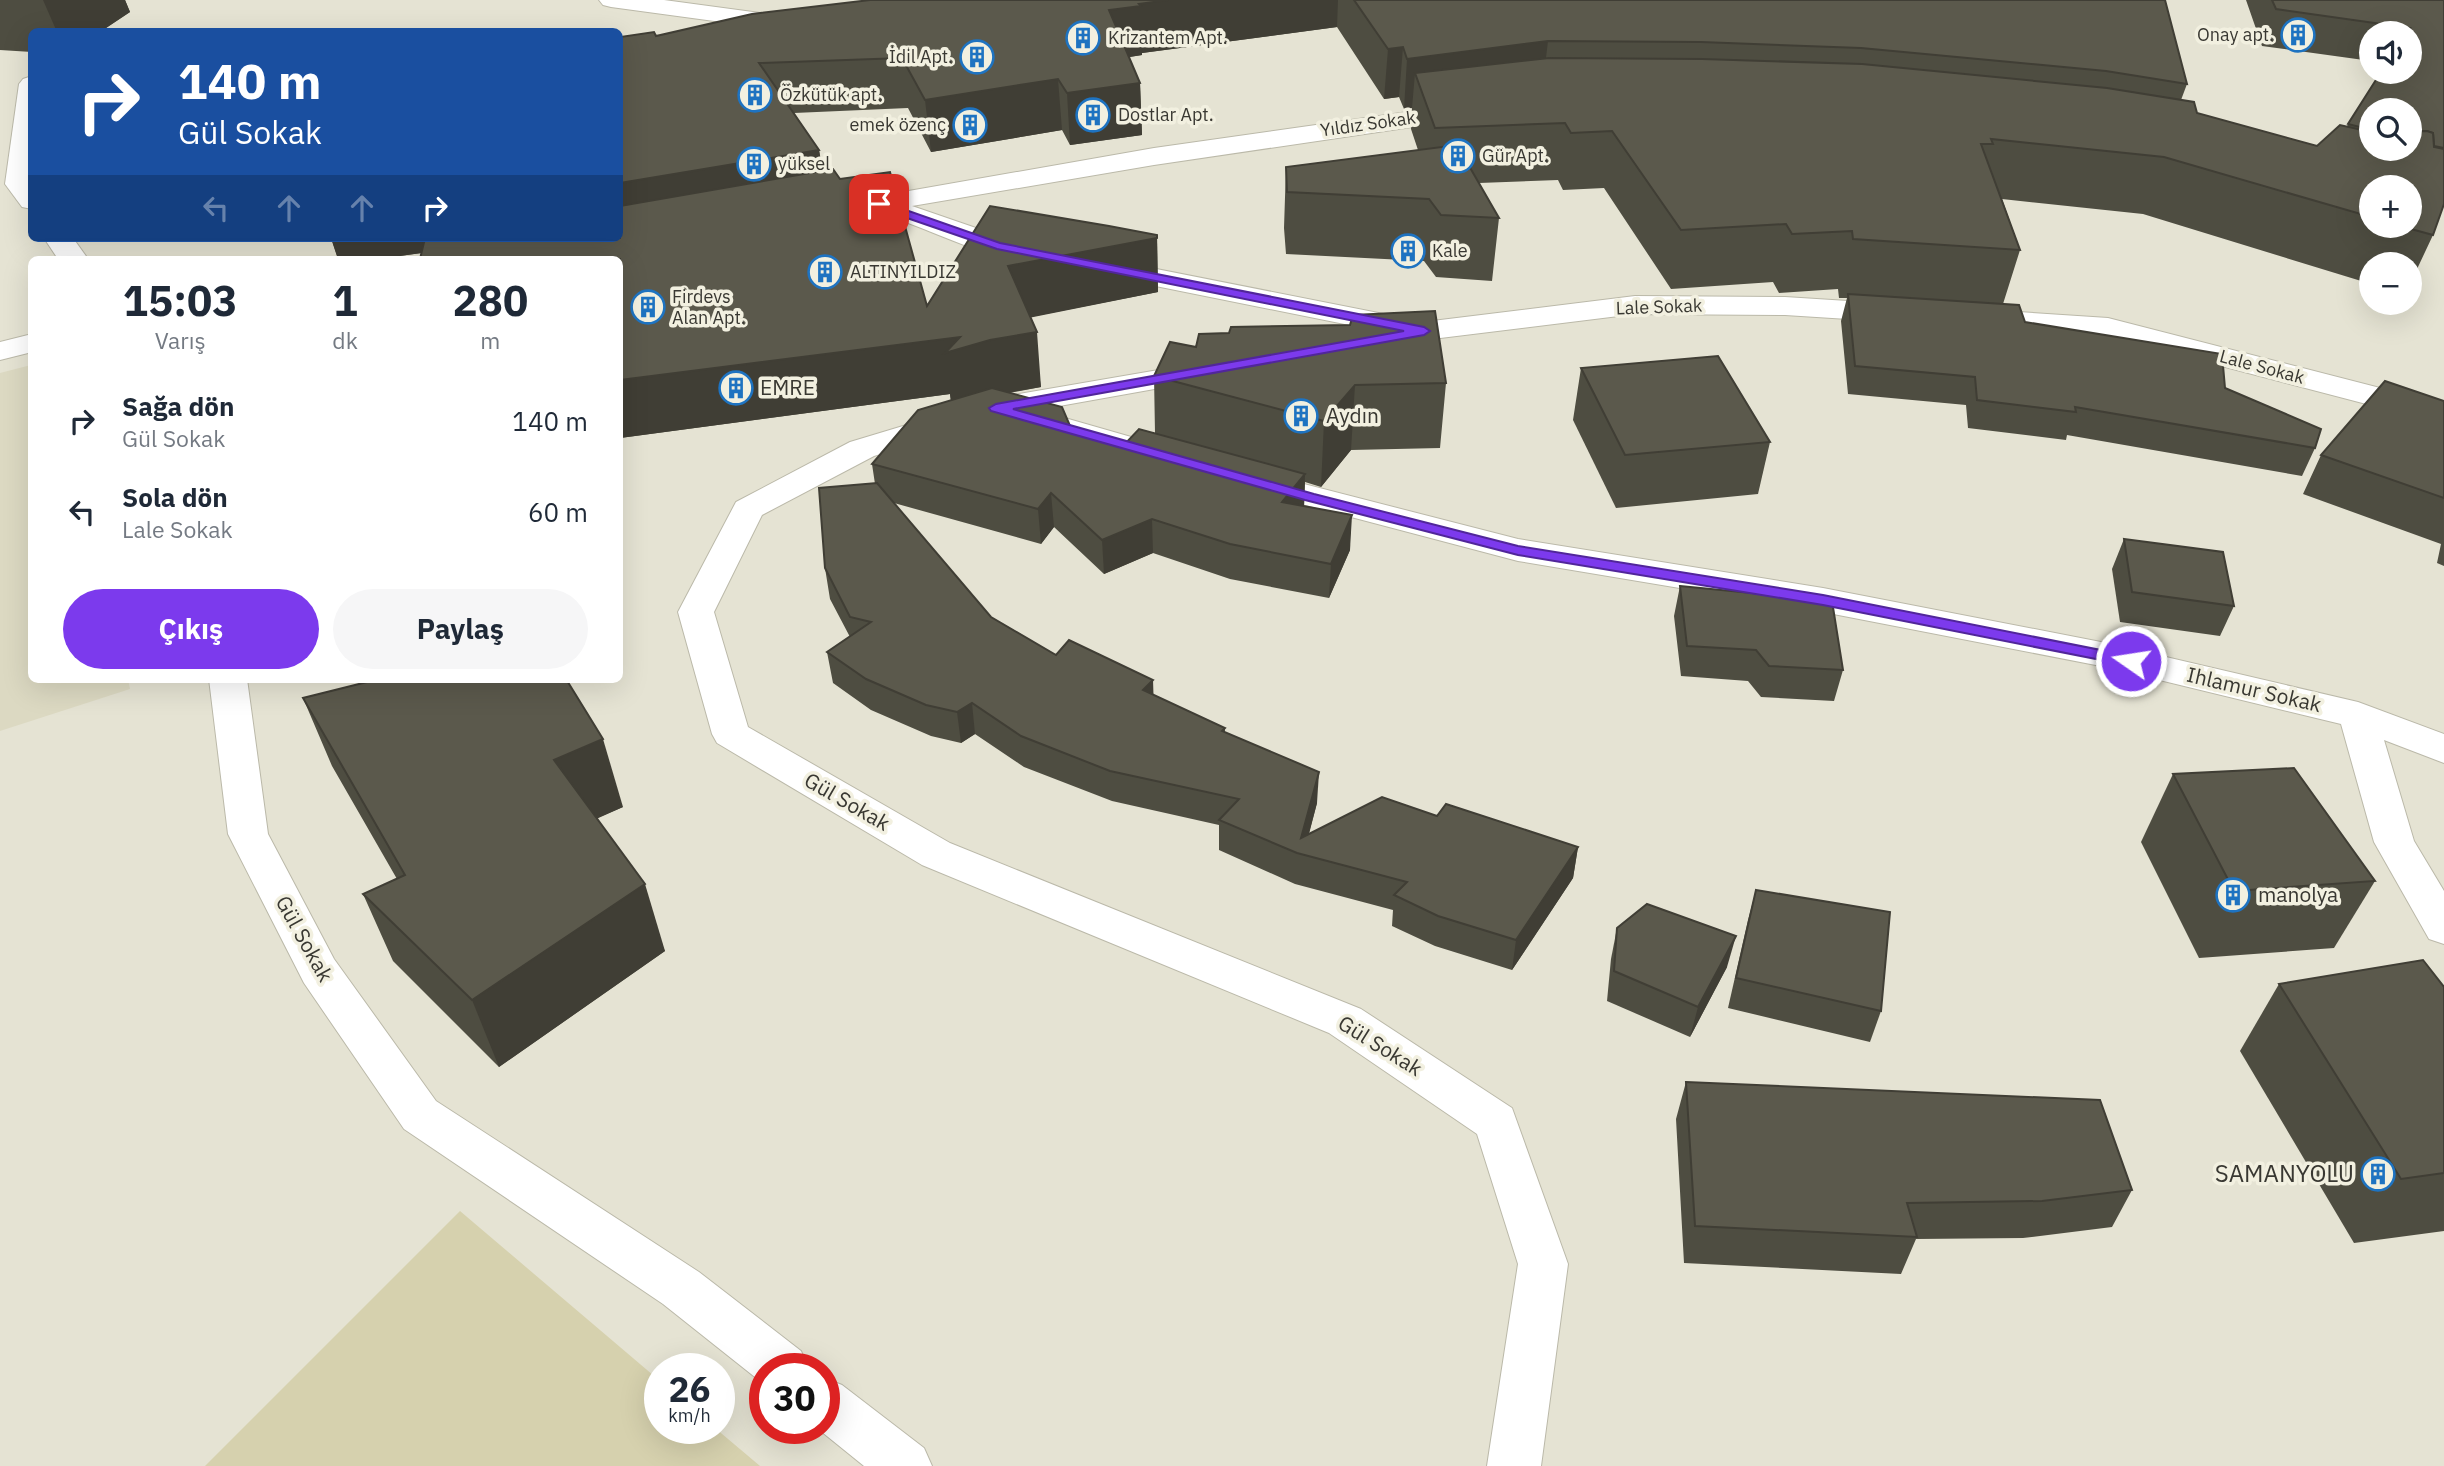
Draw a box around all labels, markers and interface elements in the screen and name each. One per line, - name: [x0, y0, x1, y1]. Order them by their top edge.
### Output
- building icon: Onay apt.: [2279, 16, 2317, 54]
- building icon: Krizantem Apt.: [1064, 19, 1102, 57]
- map controls: [2359, 21, 2422, 315]
- button: sound: [2359, 21, 2422, 84]
- place label: Onay apt.: [2197, 23, 2274, 46]
- place label: Krizantem Apt.: [1108, 26, 1228, 49]
- building icon: İdil Apt.: [958, 38, 996, 76]
- place label: İdil Apt.: [889, 45, 953, 68]
- text: 140 m: [178, 49, 322, 112]
- icon: right: [63, 56, 154, 147]
- building icon: Özkütük apt.: [736, 76, 774, 114]
- place label: Özkütük apt.: [780, 83, 882, 106]
- building icon: Dostlar Apt.: [1074, 96, 1112, 134]
- button: search: [2359, 98, 2422, 161]
- place label: Dostlar Apt.: [1118, 103, 1214, 126]
- street label: Yıldız Sokak: [1319, 105, 1418, 142]
- building icon: emek özenç: [951, 106, 989, 144]
- text: Gül Sokak: [178, 111, 322, 153]
- place label: emek özenç: [849, 113, 946, 136]
- building icon: Gür Apt.: [1439, 137, 1477, 175]
- place label: Gür Apt.: [1482, 144, 1549, 167]
- building icon: yüksel: [735, 145, 773, 183]
- place label: yüksel: [778, 152, 830, 175]
- pin: [849, 174, 909, 234]
- button: +: [2359, 175, 2422, 238]
- icon: arrive: [860, 185, 898, 223]
- icon: left: [197, 189, 235, 227]
- icon: ahead: [270, 189, 308, 227]
- icon: ahead: [343, 189, 381, 227]
- icon: right: [416, 189, 454, 227]
- building icon: Kale: [1389, 232, 1427, 270]
- place label: Kale: [1432, 239, 1468, 262]
- button: −: [2359, 252, 2422, 315]
- building icon: ALTINYILDIZ: [806, 253, 844, 291]
- place label: ALTINYILDIZ: [850, 260, 956, 283]
- text: 15:03: [123, 273, 237, 328]
- text: 1: [332, 273, 358, 328]
- text: 280: [453, 273, 528, 328]
- place label: Firdevs Alan Apt.: [672, 285, 746, 329]
- building icon: Firdevs Alan Apt.: [629, 288, 667, 326]
- street label: Lale Sokak: [1615, 293, 1703, 320]
- text: Varış: [155, 325, 206, 355]
- text: dk: [332, 325, 358, 355]
- text: m: [480, 325, 500, 355]
- street label: Lale Sokak: [2217, 344, 2307, 389]
- building icon: EMRE: [717, 369, 755, 407]
- place label: EMRE: [760, 373, 815, 401]
- text: Sağa dön: [122, 389, 234, 423]
- building icon: Aydın: [1282, 397, 1320, 435]
- place label: Aydın: [1326, 401, 1379, 429]
- icon: right: [63, 402, 101, 440]
- text: 140 m: [512, 404, 588, 438]
- text: Gül Sokak: [122, 423, 225, 453]
- text: Sola dön: [122, 480, 228, 514]
- icon: left: [63, 493, 101, 531]
- text: 60 m: [528, 495, 588, 529]
- text: Lale Sokak: [122, 514, 233, 544]
- button: Çıkış: [63, 589, 319, 669]
- button: Paylaş: [333, 589, 588, 669]
- position arrow: [2094, 624, 2168, 698]
- street label: Ihlamur Sokak: [2184, 660, 2324, 718]
- street label: Gül Sokak: [800, 765, 895, 837]
- building icon: manolya: [2214, 876, 2252, 914]
- place label: manolya: [2258, 880, 2338, 908]
- street label: Gül Sokak: [270, 890, 340, 987]
- street label: Gül Sokak: [1333, 1008, 1428, 1082]
- building icon: SAMANYOLU: [2359, 1155, 2397, 1193]
- place label: SAMANYOLU: [2215, 1157, 2354, 1189]
- speed limit sign: 30: [749, 1353, 840, 1444]
- text: 26: [668, 1366, 711, 1412]
- text: km/h: [668, 1404, 711, 1427]

